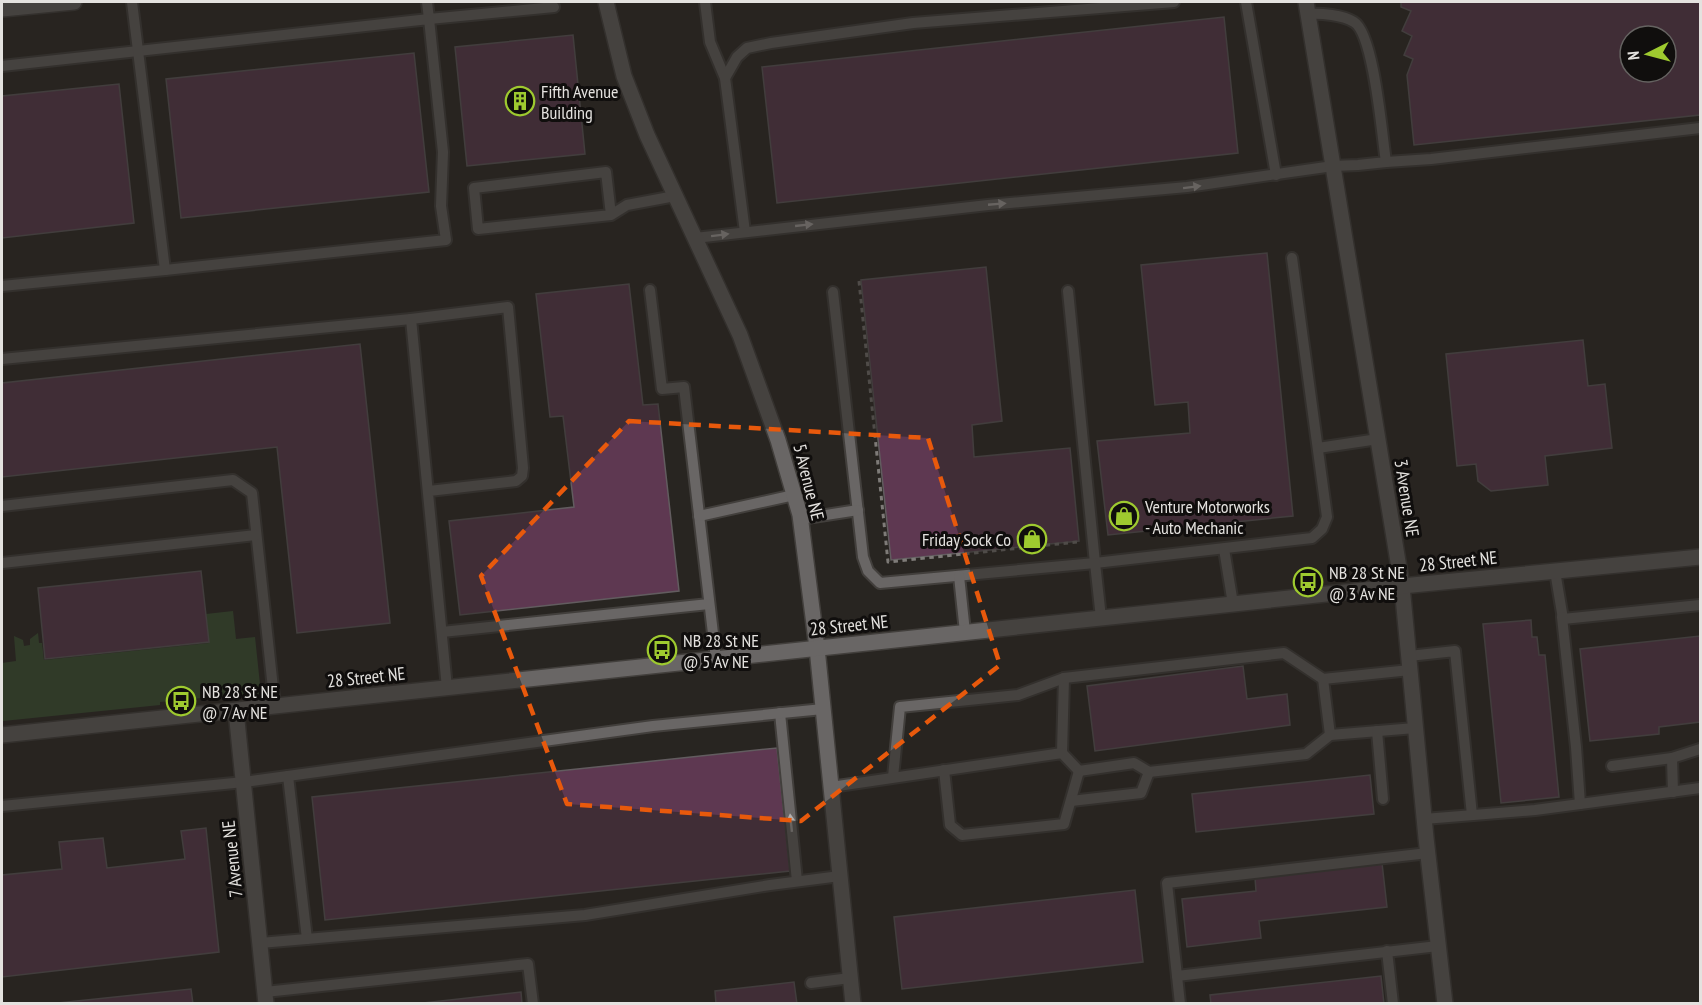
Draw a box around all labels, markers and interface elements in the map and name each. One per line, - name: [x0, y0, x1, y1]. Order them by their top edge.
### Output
- north arrow: [1618, 24, 1678, 84]
- text: N: [1623, 50, 1643, 61]
- place label: Fifth Avenue Building: [541, 80, 618, 124]
- building icon: Fifth Avenue Building: [504, 85, 536, 117]
- one-way arrow: [1182, 182, 1201, 191]
- one-way arrow: [988, 199, 1007, 209]
- one-way arrow: [794, 220, 813, 230]
- one-way arrow: [711, 230, 730, 240]
- street label: 5 Avenue NE: [788, 441, 830, 523]
- street label: 3 Avenue NE: [1390, 458, 1424, 538]
- place label: Venture Motorworks - Auto Mechanic: [1144, 495, 1270, 539]
- shop icon: Venture Motorworks - Auto Mechanic: [1108, 500, 1140, 532]
- shop icon: Friday Sock Co: [1016, 523, 1048, 555]
- place label: Friday Sock Co: [922, 528, 1011, 551]
- street label: 28 Street NE: [1418, 545, 1498, 577]
- place label: NB 28 St NE @ 3 Av NE: [1329, 561, 1405, 605]
- bus stop icon: NB 28 St NE @ 3 Av NE: [1292, 566, 1324, 598]
- street label: 28 Street NE: [809, 609, 889, 641]
- place label: NB 28 St NE @ 5 Av NE: [683, 629, 759, 673]
- bus stop icon: NB 28 St NE @ 5 Av NE: [646, 634, 678, 666]
- street label: 28 Street NE: [326, 661, 406, 693]
- place label: NB 28 St NE @ 7 Av NE: [202, 680, 278, 724]
- bus stop icon: NB 28 St NE @ 7 Av NE: [165, 685, 197, 717]
- one-way arrow: [786, 813, 796, 832]
- street label: 7 Avenue NE: [217, 819, 247, 899]

